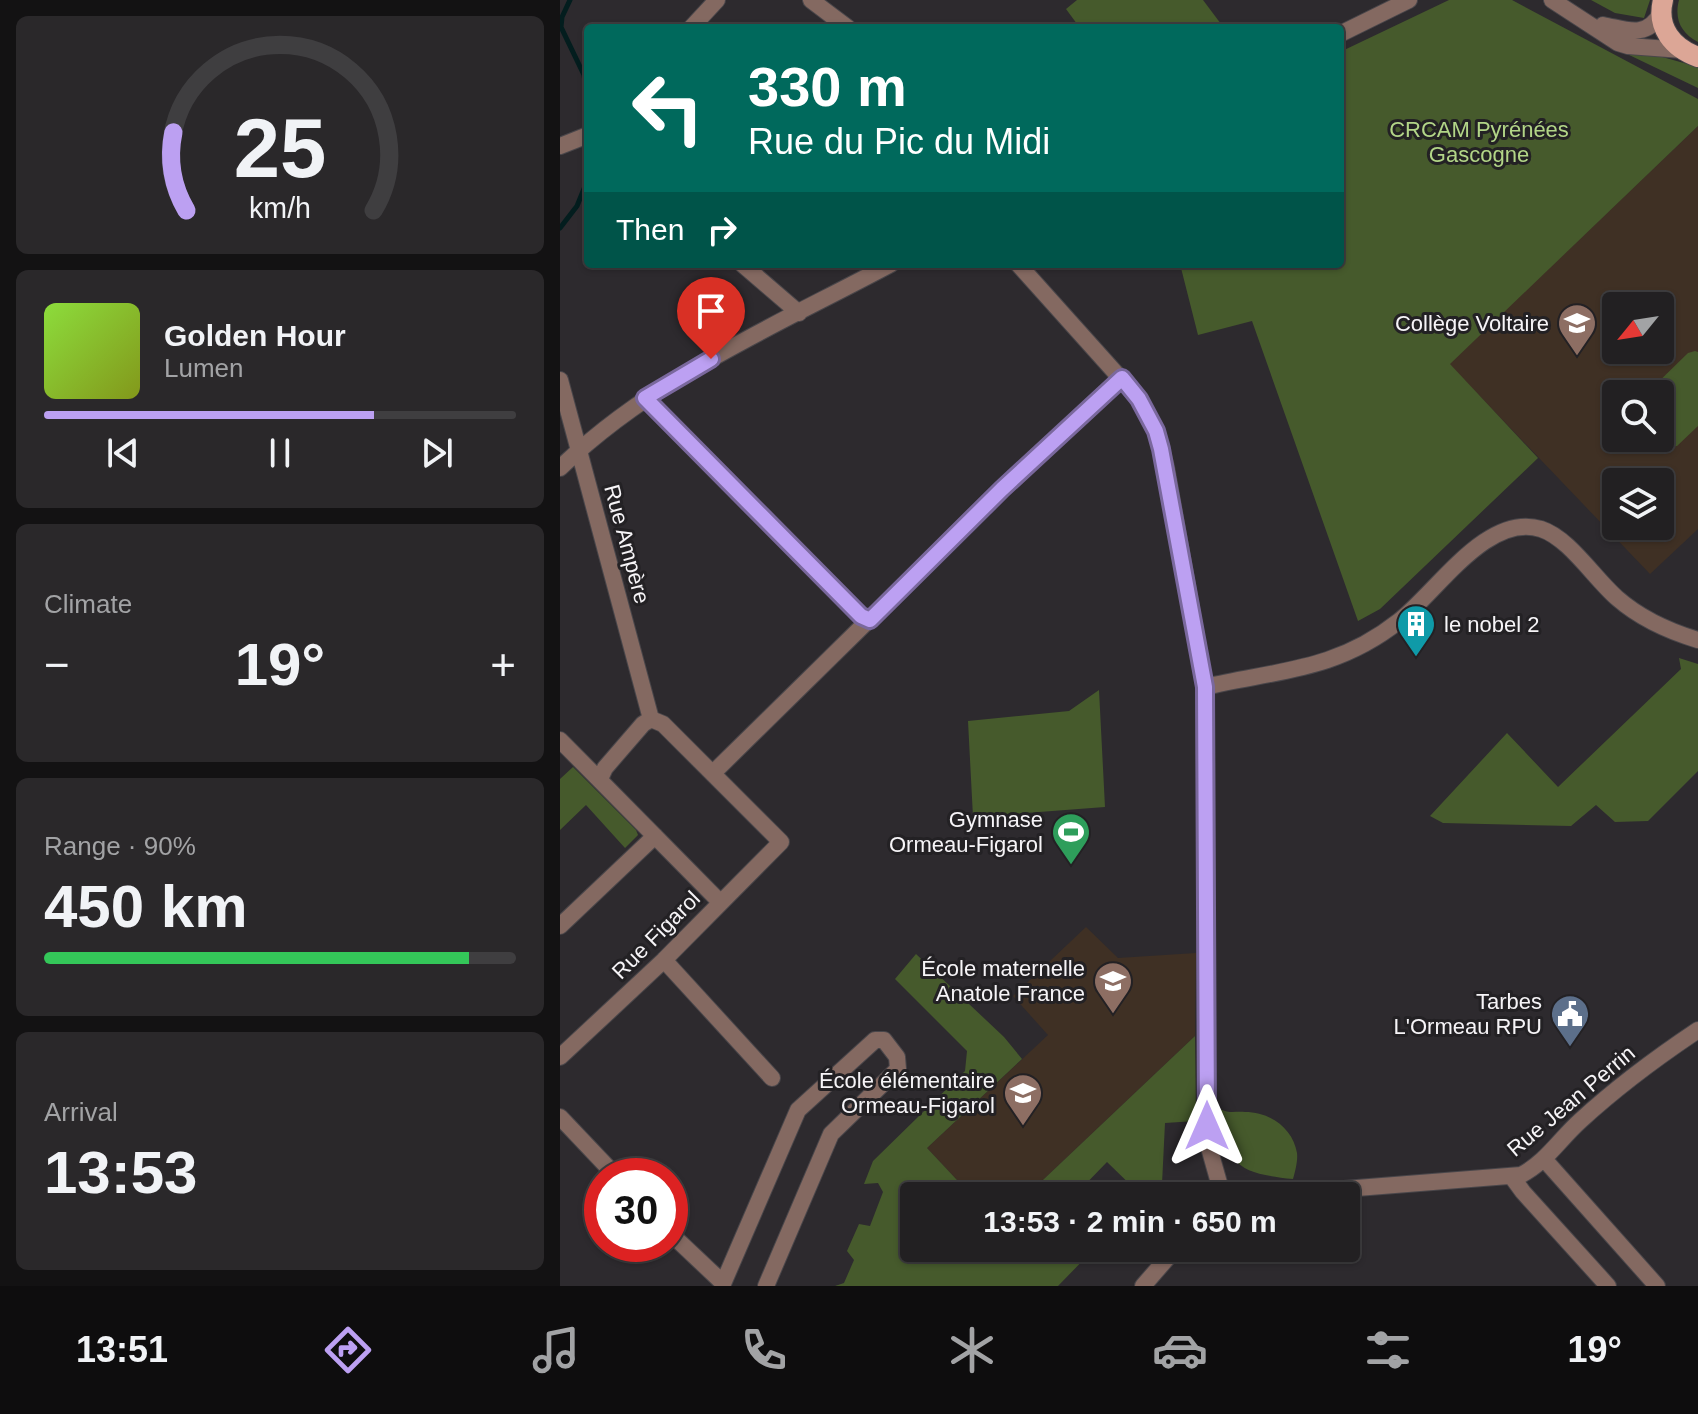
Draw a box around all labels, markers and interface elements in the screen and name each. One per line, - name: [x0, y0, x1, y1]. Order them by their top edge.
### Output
- text: 330 m: [748, 55, 907, 118]
- icon: left: [616, 56, 720, 160]
- text: 25: [234, 102, 326, 195]
- park label: CRCAM Pyrénées Gascogne: [1389, 117, 1569, 167]
- text: Rue du Pic du Midi: [748, 121, 1050, 162]
- text: km/h: [249, 192, 311, 224]
- icon: right: [700, 208, 744, 252]
- text: Then: [616, 213, 684, 246]
- pin: [677, 277, 745, 359]
- icon: arrive: [689, 289, 733, 333]
- north arrow: [1602, 292, 1674, 364]
- map controls: [1602, 292, 1674, 540]
- school or university icon: Collège Voltaire: [1556, 302, 1598, 357]
- place label: Collège Voltaire: [1395, 311, 1549, 336]
- text: Golden Hour: [164, 319, 346, 352]
- text: Lumen: [164, 353, 244, 383]
- button: search: [1602, 380, 1674, 452]
- icon: previous: [101, 431, 145, 475]
- icon: pause: [258, 431, 302, 475]
- icon: next: [415, 431, 459, 475]
- button: layers: [1602, 468, 1674, 540]
- street label: Rue Ampère: [599, 482, 655, 606]
- text: Climate: [44, 589, 132, 619]
- building icon: le nobel 2: [1395, 603, 1437, 658]
- place label: le nobel 2: [1444, 612, 1539, 637]
- text: 19°: [235, 631, 325, 698]
- text: −: [44, 640, 70, 689]
- text: +: [490, 640, 516, 689]
- place label: Gymnase Ormeau-Figarol: [889, 807, 1043, 857]
- sports icon: Gymnase Ormeau-Figarol: [1050, 811, 1092, 866]
- text: Range · 90%: [44, 831, 196, 861]
- text: 450 km: [44, 873, 248, 940]
- street label: Rue Figarol: [607, 886, 705, 984]
- place label: École maternelle Anatole France: [921, 956, 1085, 1006]
- school or university icon: École maternelle Anatole France: [1092, 960, 1134, 1015]
- place label: Tarbes L'Ormeau RPU: [1394, 989, 1542, 1039]
- public building icon: Tarbes L'Ormeau RPU: [1549, 993, 1591, 1048]
- street label: Rue Jean Perrin: [1502, 1040, 1640, 1162]
- place label: École élémentaire Ormeau-Figarol: [819, 1068, 995, 1118]
- school or university icon: École élémentaire Ormeau-Figarol: [1002, 1072, 1044, 1127]
- position arrow: [1165, 1084, 1249, 1168]
- text: Arrival: [44, 1097, 118, 1127]
- text: 13:53: [44, 1139, 197, 1206]
- speed limit sign: 30: [584, 1158, 688, 1262]
- text: 13:53 · 2 min · 650 m: [983, 1205, 1277, 1238]
- icon: directions: [320, 1322, 376, 1378]
- icon: music: [528, 1322, 584, 1378]
- icon: phone: [736, 1322, 792, 1378]
- icon: climate: [944, 1322, 1000, 1378]
- icon: car: [1152, 1322, 1208, 1378]
- icon: filters: [1360, 1322, 1416, 1378]
- text: 13:51: [76, 1329, 168, 1370]
- text: 19°: [1567, 1329, 1622, 1370]

